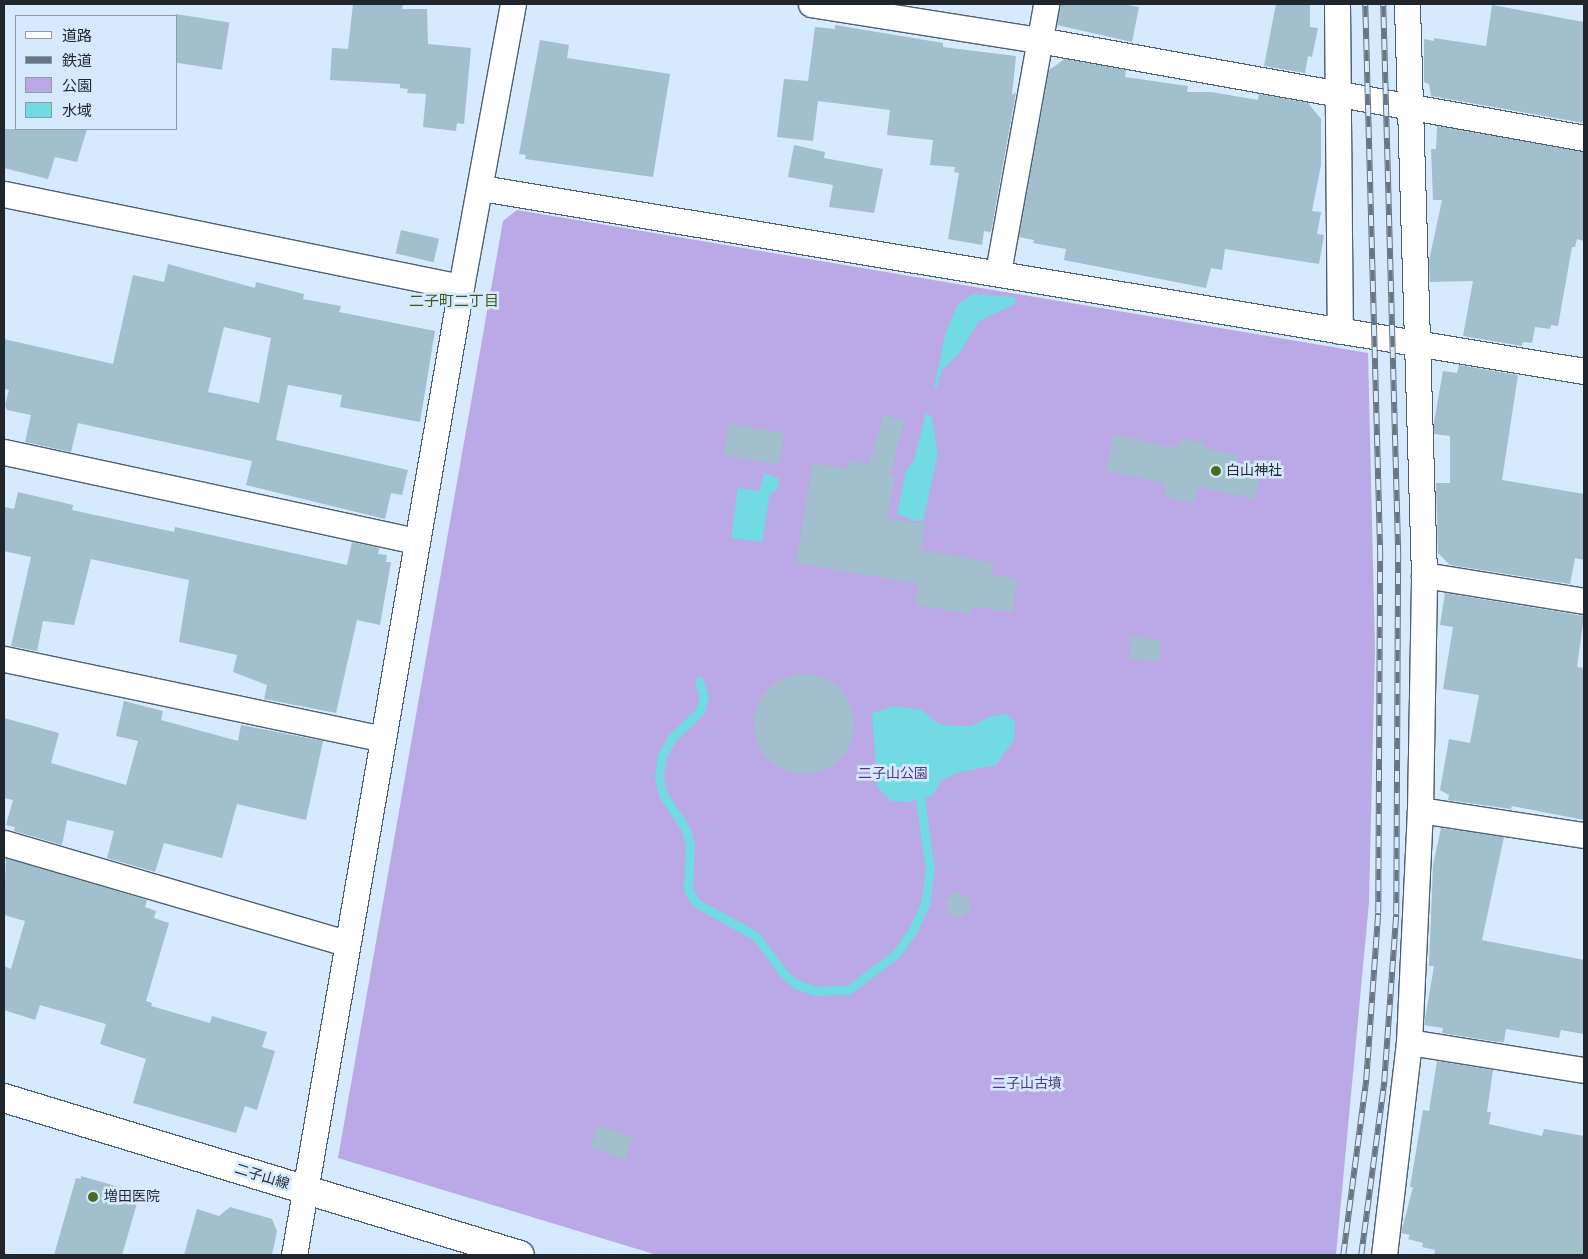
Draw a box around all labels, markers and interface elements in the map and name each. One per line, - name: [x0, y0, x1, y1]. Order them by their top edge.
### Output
- legend: [15, 15, 178, 130]
- text: 道路: [62, 27, 92, 45]
- text: 鉄道: [62, 52, 92, 70]
- text: 公園: [62, 77, 92, 95]
- text: 水域: [62, 102, 92, 120]
- district label: 二子町二丁目: [409, 293, 499, 311]
- place label: 白山神社: [1226, 463, 1282, 479]
- marker: 白山神社: [1210, 465, 1222, 477]
- park label: 二子山公園: [858, 766, 928, 782]
- park label: 二子山古墳: [992, 1076, 1062, 1092]
- street label: 二子山線: [233, 1161, 291, 1193]
- place label: 増田医院: [104, 1189, 160, 1205]
- marker: 増田医院: [86, 1190, 100, 1204]

